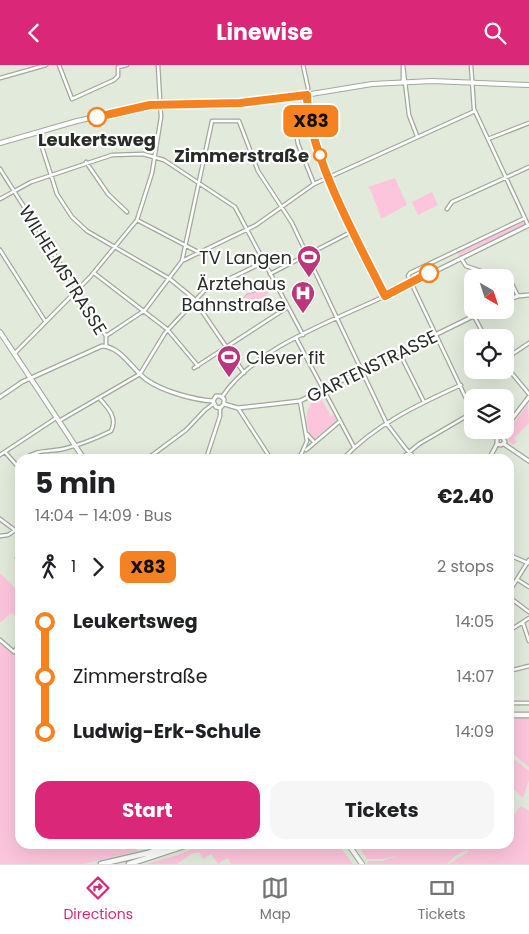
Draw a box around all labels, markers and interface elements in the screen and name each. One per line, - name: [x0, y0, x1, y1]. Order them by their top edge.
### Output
- text: Linewise: [216, 17, 313, 48]
- icon: back: [20, 19, 48, 47]
- icon: search: [481, 19, 509, 47]
- line badge: X83: [282, 105, 340, 137]
- marker: Leukertsweg: [87, 107, 107, 127]
- text: X83: [293, 108, 329, 133]
- place label: Leukertsweg: [38, 127, 156, 152]
- place label: Zimmerstraße: [174, 143, 309, 168]
- marker: Zimmerstraße: [313, 148, 327, 162]
- street label: WILHELMSTRASSE: [13, 200, 113, 340]
- sports icon: TV Langen: [296, 244, 322, 278]
- place label: TV Langen: [199, 245, 292, 270]
- unlabelled marker: [419, 263, 439, 283]
- north arrow: [464, 269, 514, 319]
- map controls: [464, 269, 514, 439]
- place label: Ärztehaus Bahnstraße: [182, 271, 286, 317]
- hospital icon: Ärztehaus Bahnstraße: [290, 280, 316, 314]
- street label: GARTENSTRASSE: [303, 324, 441, 408]
- button: locate: [464, 329, 514, 379]
- sports icon: Clever fit: [216, 344, 242, 378]
- place label: Clever fit: [246, 345, 325, 370]
- button: layers: [464, 389, 514, 439]
- text: 5 min: [35, 464, 116, 503]
- text: €2.40: [437, 483, 494, 510]
- text: 14:04 – 14:09 · Bus: [35, 504, 172, 527]
- icon: walk: [35, 553, 63, 581]
- icon: forward: [84, 553, 112, 581]
- text: X83: [130, 554, 166, 579]
- text: 1: [71, 555, 76, 578]
- text: 2 stops: [437, 555, 494, 578]
- text: Leukertsweg: [73, 608, 198, 635]
- text: 14:05: [455, 610, 494, 633]
- text: Zimmerstraße: [73, 663, 207, 690]
- text: 14:07: [457, 665, 494, 688]
- text: Ludwig-Erk-Schule: [73, 718, 261, 745]
- text: 14:09: [455, 720, 494, 743]
- button: Start: [35, 781, 260, 839]
- button: Tickets: [270, 781, 494, 839]
- tab: Directions: [63, 874, 133, 925]
- tab: Map: [260, 874, 291, 925]
- tab: Tickets: [418, 874, 466, 925]

